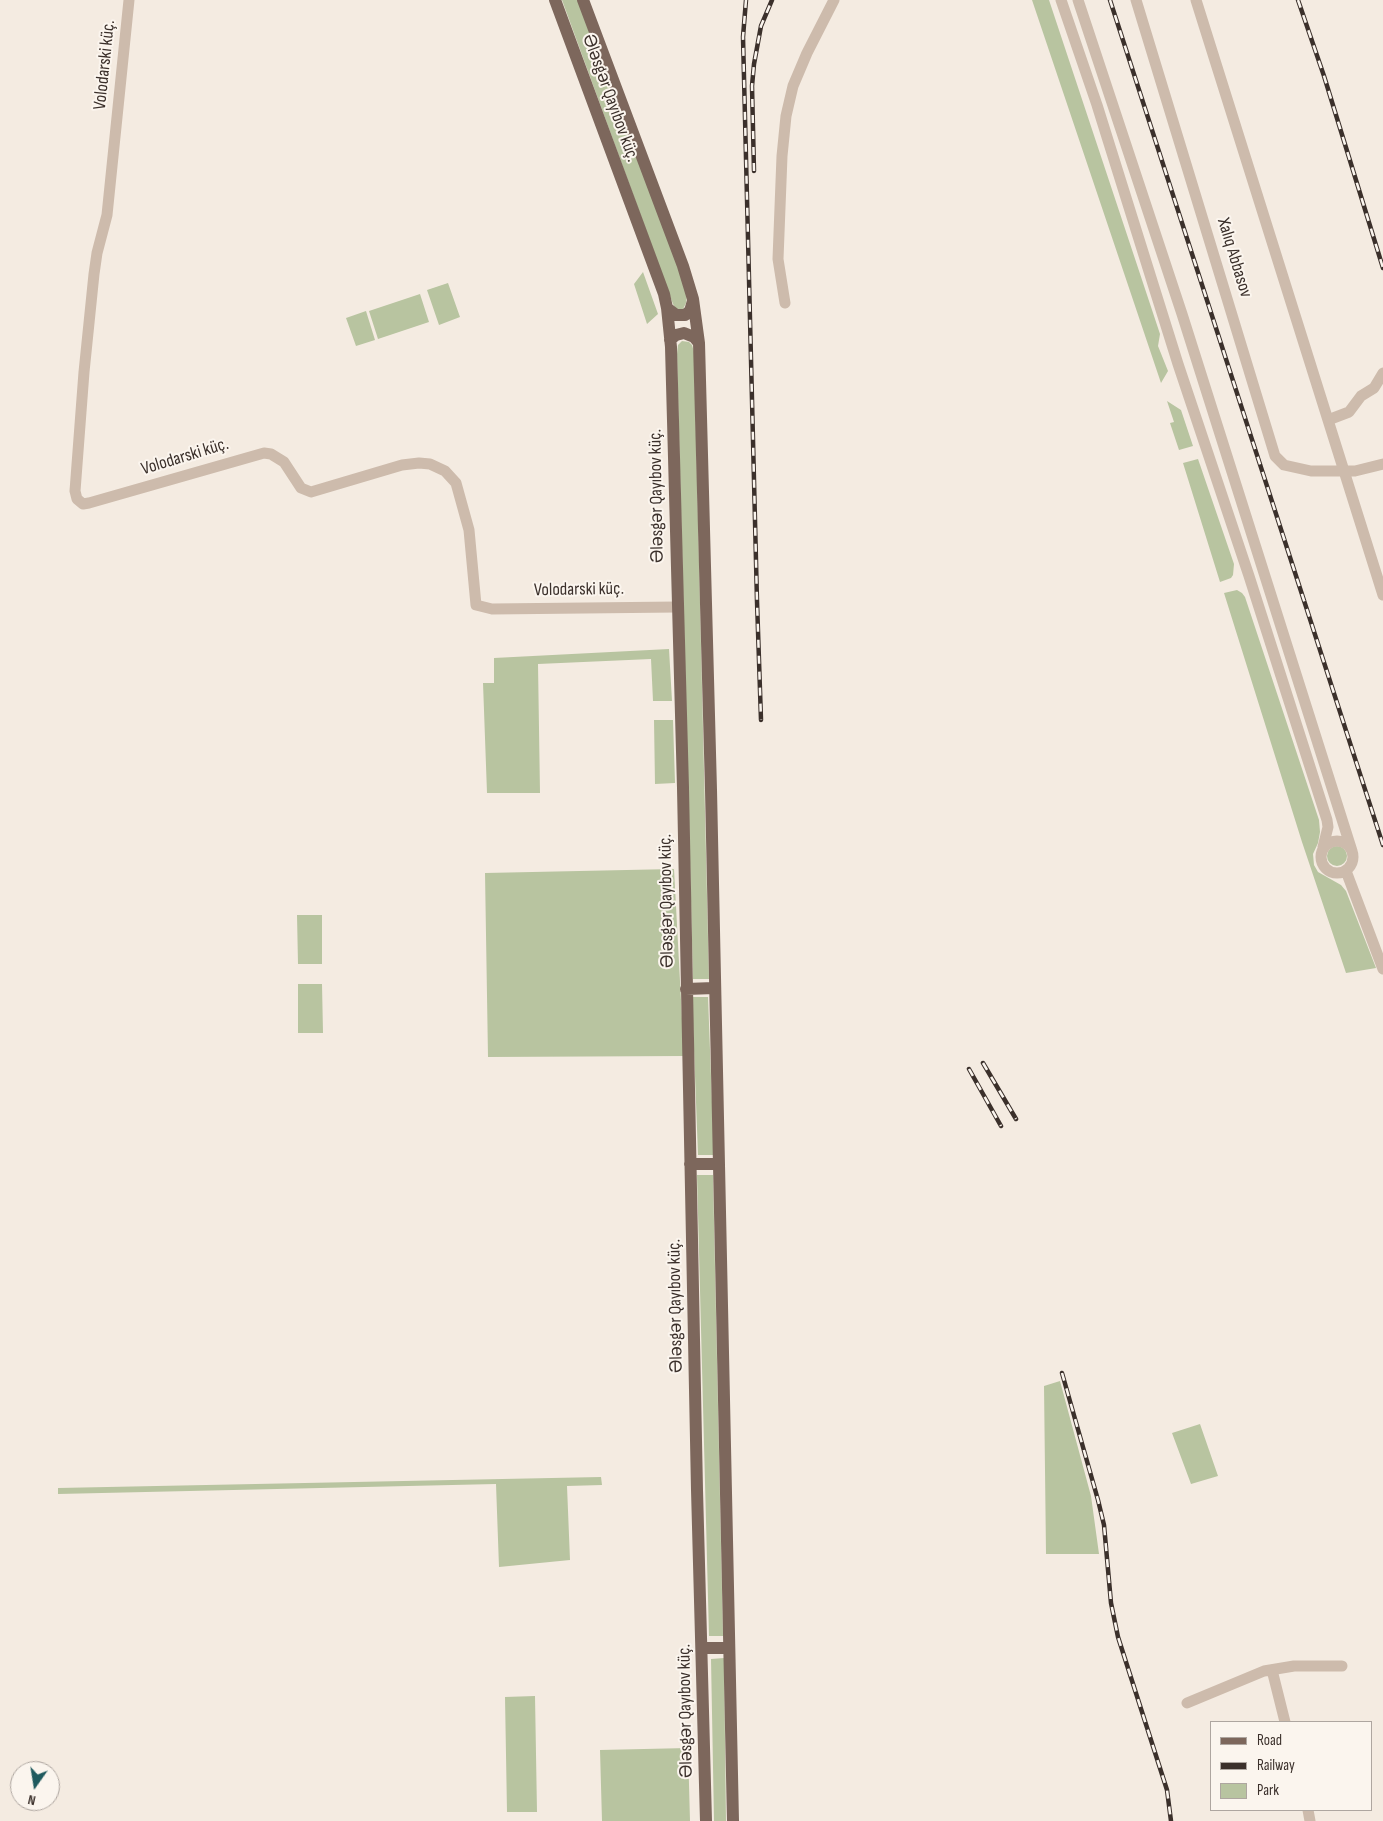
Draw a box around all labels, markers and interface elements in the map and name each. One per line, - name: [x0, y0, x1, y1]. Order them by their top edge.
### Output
- street label: Volodarski küç.: [90, 19, 120, 111]
- street label: Ələsgər Qayıbov küç.: [577, 31, 643, 165]
- street label: Xalıq Abbasov: [1212, 216, 1256, 300]
- street label: Ələsgər Qayıbov küç.: [645, 429, 669, 563]
- street label: Volodarski küç.: [139, 434, 231, 480]
- street label: Volodarski küç.: [534, 578, 624, 602]
- street label: Ələsgər Qayıbov küç.: [655, 834, 679, 968]
- street label: Ələsgər Qayıbov küç.: [664, 1239, 688, 1373]
- street label: Ələsgər Qayıbov küç.: [674, 1644, 698, 1778]
- legend: [1210, 1721, 1373, 1811]
- text: Road: [1257, 1731, 1282, 1750]
- text: Railway: [1257, 1756, 1295, 1775]
- north arrow: [10, 1761, 60, 1811]
- text: Park: [1257, 1781, 1279, 1800]
- text: N: [26, 1791, 37, 1809]

